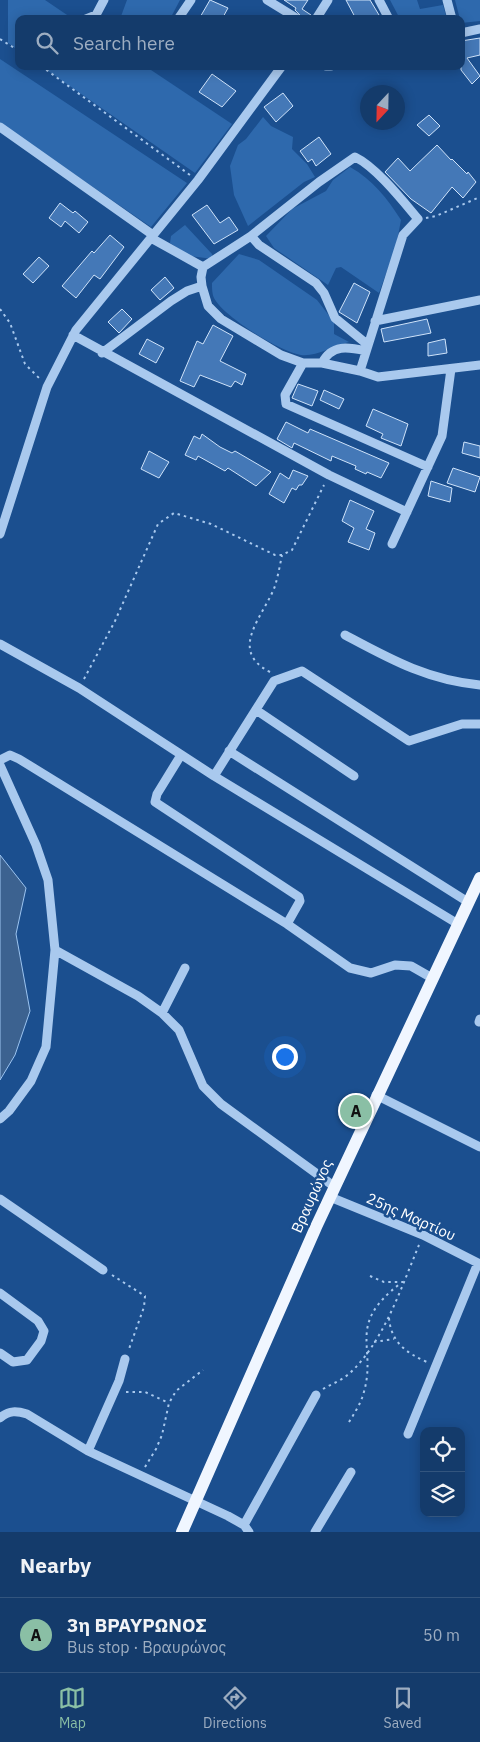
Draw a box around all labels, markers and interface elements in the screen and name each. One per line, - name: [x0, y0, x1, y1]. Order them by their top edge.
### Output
- search box: [15, 15, 465, 70]
- icon: search: [33, 29, 61, 57]
- text: Search here: [73, 31, 175, 55]
- north arrow: [360, 85, 405, 130]
- your location: [272, 1044, 298, 1070]
- pin: A: [340, 1092, 372, 1130]
- street label: Βραυρώνος: [287, 1156, 336, 1236]
- street label: 25ης Μαρτίου: [364, 1188, 459, 1245]
- map controls: [420, 1427, 465, 1517]
- button: locate: [420, 1427, 465, 1472]
- button: layers: [420, 1472, 465, 1517]
- text: Nearby: [20, 1551, 91, 1579]
- text: 3η ΒΡΑΥΡΩΝΟΣ: [67, 1613, 207, 1637]
- text: A: [31, 1625, 41, 1645]
- text: 50 m: [423, 1625, 460, 1645]
- text: Bus stop · Βραυρώνος: [67, 1637, 226, 1657]
- tab: Map: [58, 1684, 86, 1732]
- tab: Directions: [203, 1684, 267, 1732]
- tab: Saved: [384, 1684, 422, 1732]

